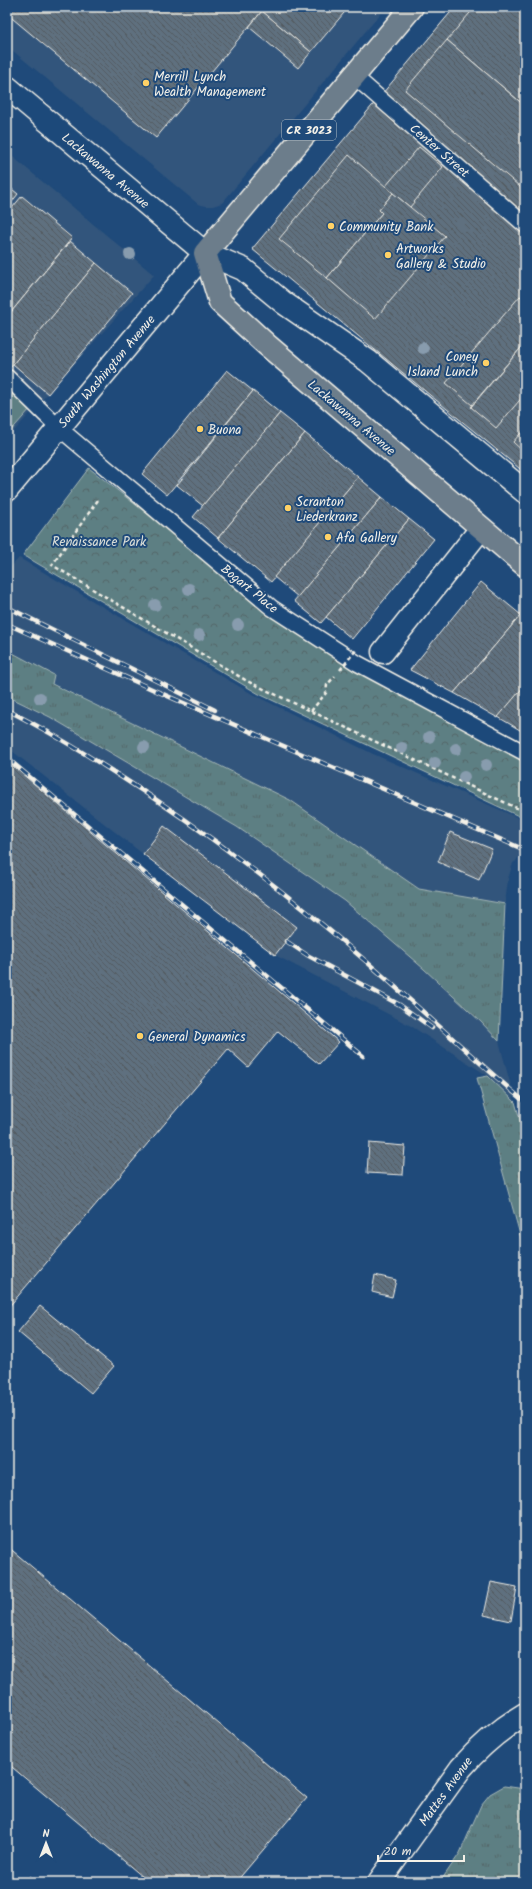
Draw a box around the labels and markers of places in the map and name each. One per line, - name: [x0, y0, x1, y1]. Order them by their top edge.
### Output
- place label: Merrill Lynch Wealth Management: [154, 67, 267, 103]
- marker: Merrill Lynch Wealth Management: [141, 78, 151, 88]
- place label: Community Bank: [339, 217, 434, 238]
- marker: Community Bank: [326, 221, 336, 231]
- place label: Artworks Gallery & Studio: [396, 239, 486, 275]
- marker: Artworks Gallery & Studio: [383, 250, 393, 260]
- place label: Coney Island Lunch: [407, 347, 479, 383]
- marker: Coney Island Lunch: [481, 358, 491, 368]
- place label: Buona: [208, 420, 241, 441]
- marker: Buona: [195, 424, 205, 434]
- place label: Scranton Liederkranz: [296, 492, 358, 528]
- marker: Scranton Liederkranz: [283, 503, 293, 513]
- place label: Afa Gallery: [336, 528, 398, 549]
- marker: Afa Gallery: [323, 532, 333, 542]
- place label: General Dynamics: [148, 1027, 246, 1048]
- marker: General Dynamics: [135, 1031, 145, 1041]

